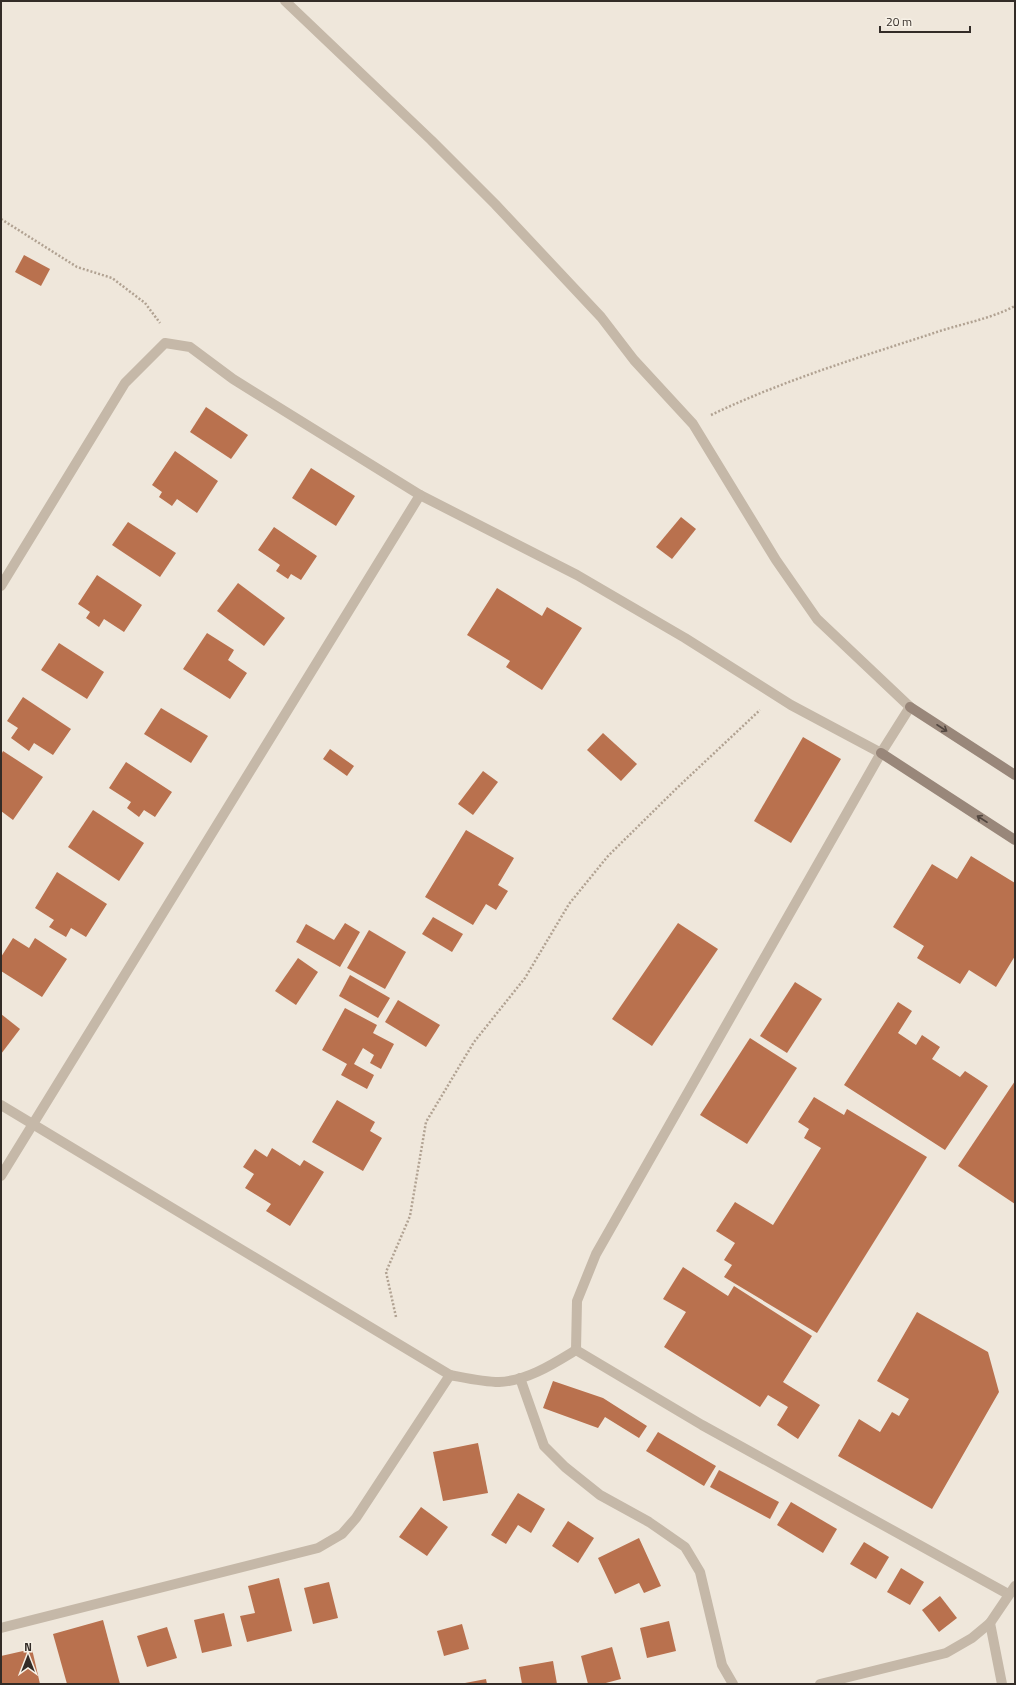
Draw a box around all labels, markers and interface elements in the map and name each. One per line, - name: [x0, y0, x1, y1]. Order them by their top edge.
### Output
- scale bar: [880, 8, 970, 34]
- text: 20 m: [886, 12, 912, 31]
- one-way arrow: [936, 724, 947, 732]
- one-way arrow: [977, 815, 988, 823]
- north arrow: [8, 1637, 48, 1677]
- text: N: [24, 1639, 32, 1655]

